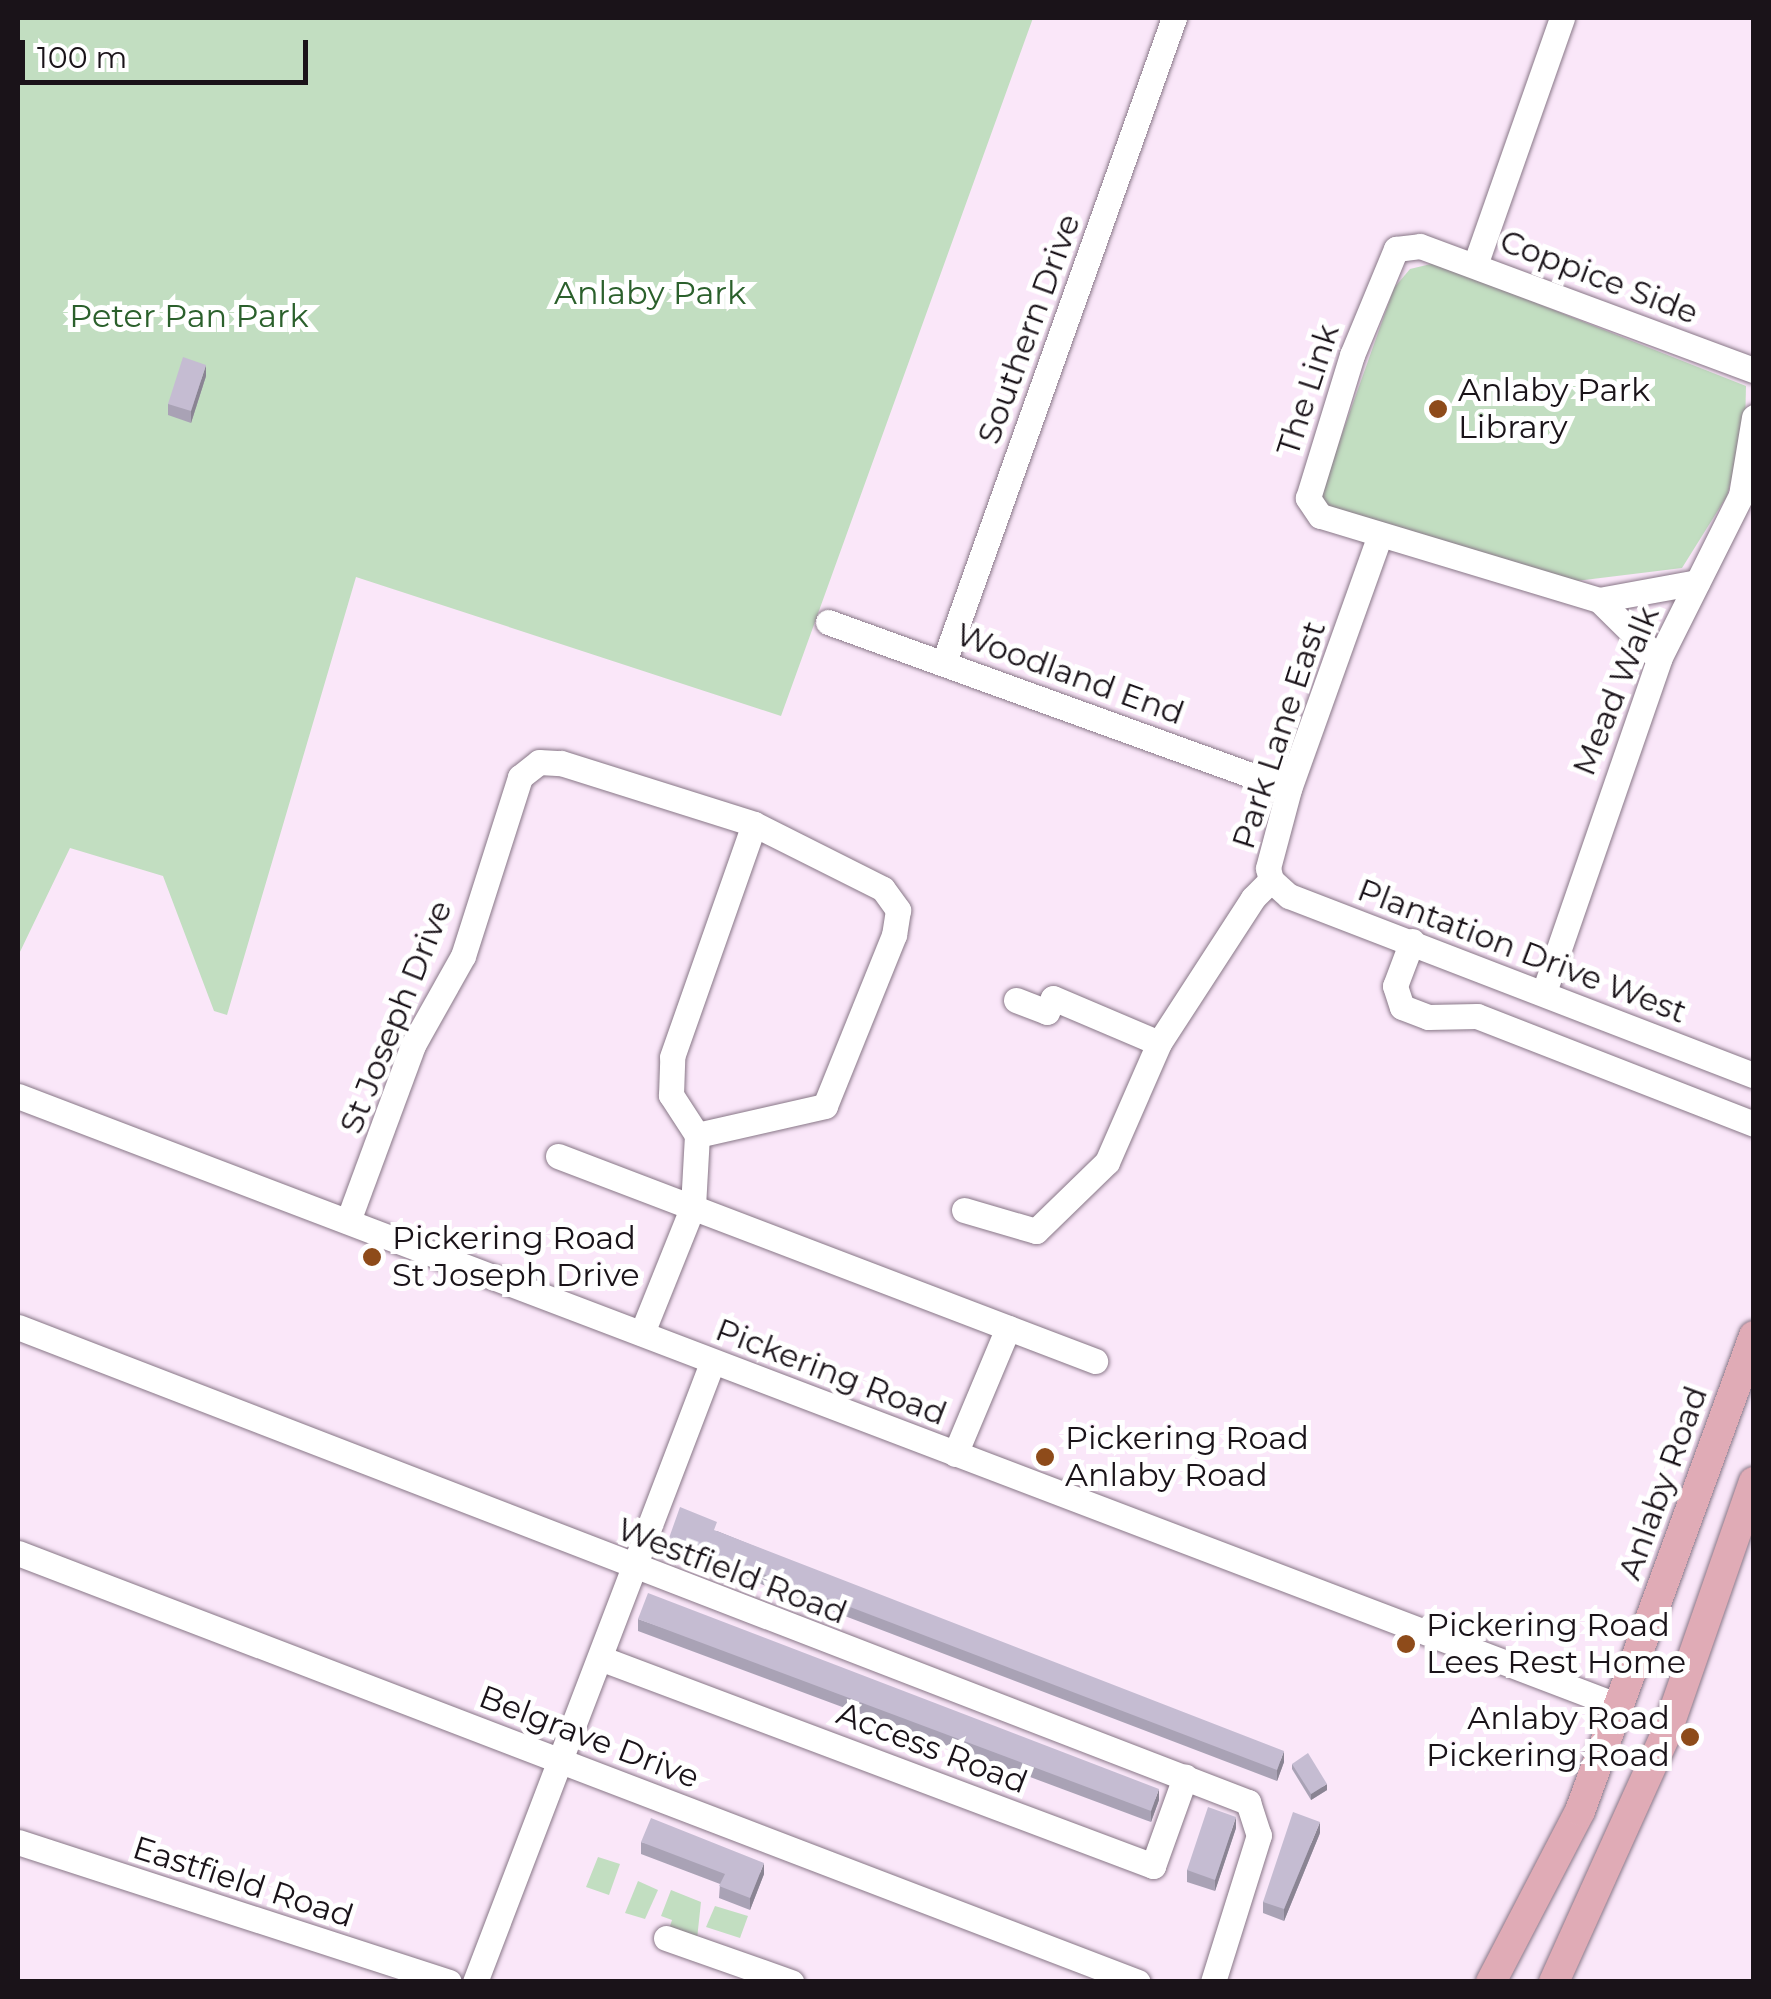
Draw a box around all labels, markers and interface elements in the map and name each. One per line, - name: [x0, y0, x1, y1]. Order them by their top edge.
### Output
- scale bar: [25, 20, 312, 82]
- text: 100 m: [37, 39, 127, 76]
- street label: Southern Drive: [970, 209, 1088, 449]
- street label: Coppice Side: [1495, 222, 1703, 332]
- park label: Anlaby Park: [554, 274, 746, 312]
- park label: Peter Pan Park: [69, 297, 309, 335]
- street label: The Link: [1269, 319, 1347, 461]
- place label: Anlaby Park Library: [1458, 372, 1650, 447]
- marker: Anlaby Park Library: [1427, 398, 1449, 420]
- street label: Mead Walk: [1565, 601, 1667, 781]
- street label: Woodland End: [951, 615, 1189, 733]
- street label: Park Lane East: [1224, 616, 1334, 854]
- street label: Plantation Drive West: [1352, 871, 1692, 1031]
- street label: St Joseph Drive: [332, 895, 460, 1139]
- place label: Pickering Road St Joseph Drive: [392, 1220, 640, 1295]
- marker: Pickering Road St Joseph Drive: [361, 1246, 383, 1268]
- street label: Pickering Road: [710, 1310, 952, 1434]
- street label: Anlaby Road: [1610, 1381, 1716, 1585]
- place label: Pickering Road Anlaby Road: [1065, 1420, 1309, 1495]
- marker: Pickering Road Anlaby Road: [1034, 1446, 1056, 1468]
- street label: Westfield Road: [612, 1510, 852, 1632]
- place label: Pickering Road Lees Rest Home: [1426, 1607, 1686, 1682]
- marker: Pickering Road Lees Rest Home: [1395, 1633, 1417, 1655]
- street label: Belgrave Drive: [474, 1677, 704, 1797]
- street label: Access Road: [831, 1694, 1033, 1802]
- place label: Anlaby Road Pickering Road: [1426, 1700, 1670, 1775]
- marker: Anlaby Road Pickering Road: [1679, 1726, 1701, 1748]
- street label: Eastfield Road: [128, 1828, 358, 1936]

